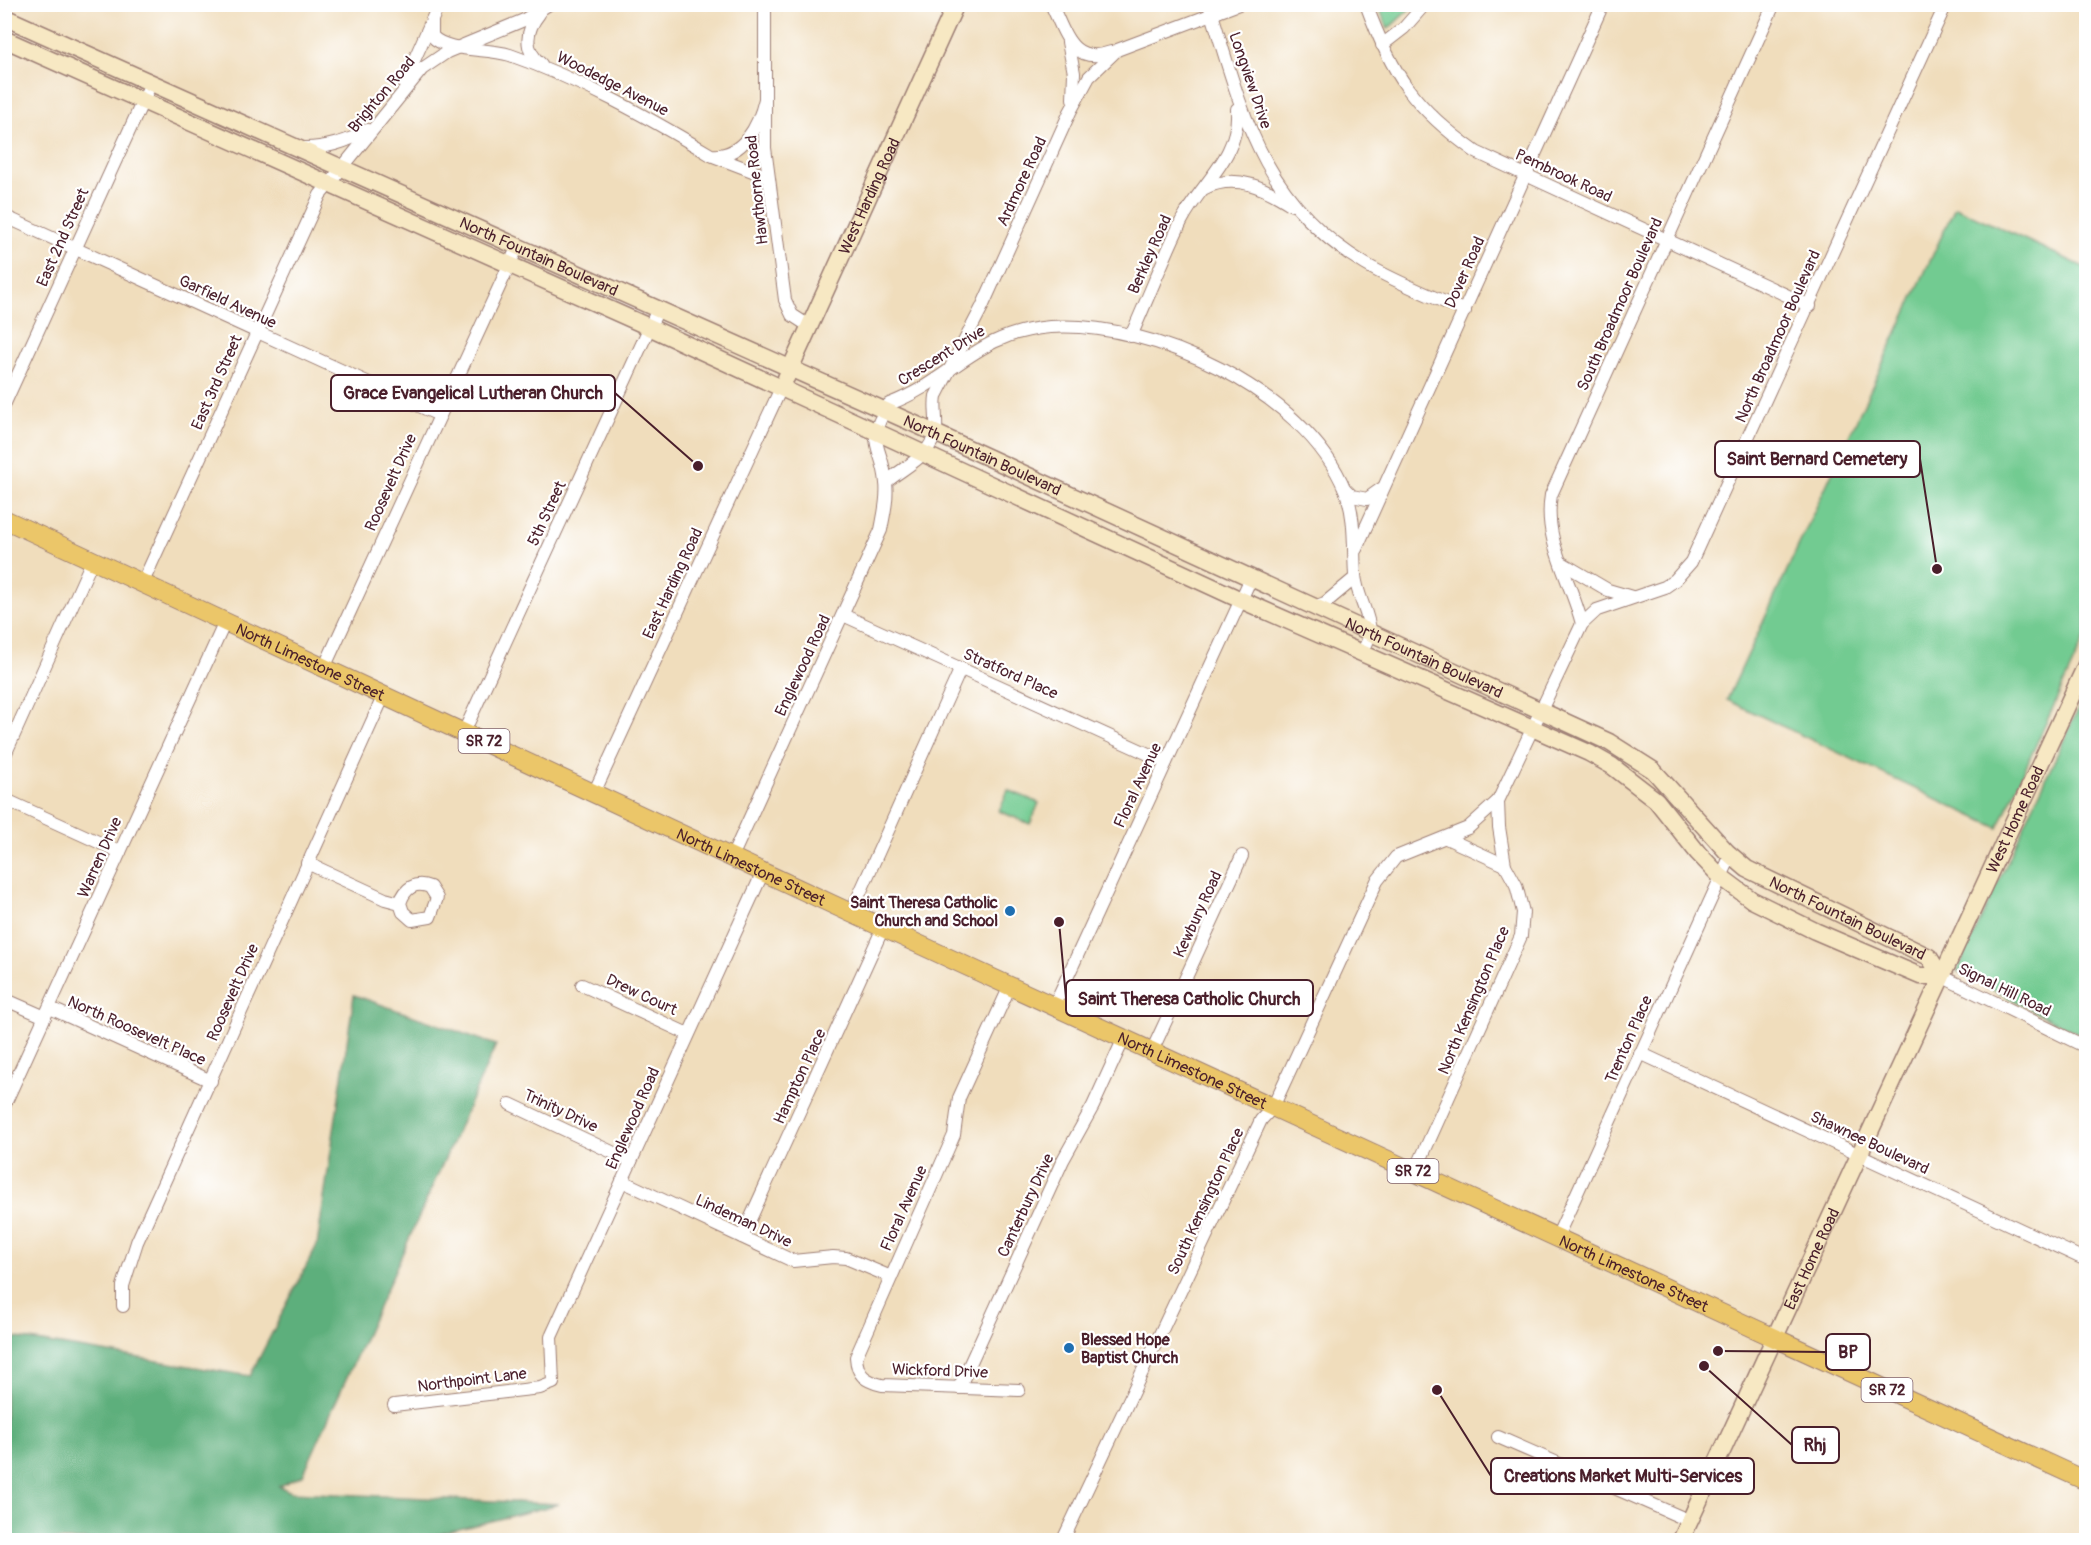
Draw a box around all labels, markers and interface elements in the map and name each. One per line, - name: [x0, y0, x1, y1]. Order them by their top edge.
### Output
- street label: Longview Drive: [1224, 29, 1276, 131]
- street label: Woodedge Avenue: [553, 47, 672, 121]
- street label: Brighton Road: [344, 52, 420, 137]
- street label: Hawthorne Road: [741, 134, 773, 246]
- street label: Ardmore Road: [992, 134, 1051, 229]
- street label: West Harding Road: [835, 135, 905, 258]
- street label: Pembrook Road: [1512, 145, 1615, 207]
- street label: East 2nd Street: [32, 185, 94, 290]
- street label: Berkley Road: [1124, 212, 1176, 297]
- street label: North Fountain Boulevard: [456, 213, 621, 301]
- street label: South Broadmoor Boulevard: [1573, 215, 1667, 394]
- street label: Dover Road: [1440, 234, 1490, 311]
- street label: North Broadmoor Boulevard: [1731, 247, 1825, 426]
- street label: Garfield Avenue: [176, 271, 280, 333]
- street label: Crescent Drive: [894, 321, 989, 391]
- street label: East 3rd Street: [187, 331, 247, 433]
- callout: Grace Evangelical Lutheran Church: [331, 375, 615, 411]
- text: Grace Evangelical Lutheran Church: [343, 382, 604, 405]
- street label: North Fountain Boulevard: [900, 411, 1064, 501]
- street label: Roosevelt Drive: [361, 431, 421, 534]
- callout: Saint Bernard Cemetery: [1715, 441, 1920, 477]
- text: Saint Bernard Cemetery: [1727, 448, 1908, 471]
- street label: 5th Street: [523, 477, 571, 549]
- street label: East Harding Road: [638, 525, 707, 642]
- street label: Englewood Road: [771, 612, 835, 719]
- street label: North Fountain Boulevard: [1342, 613, 1506, 703]
- street label: North Limestone Street: [232, 619, 388, 706]
- street label: Stratford Place: [960, 644, 1061, 704]
- road number: SR 72: [458, 729, 510, 753]
- street label: Floral Avenue: [1109, 740, 1166, 831]
- street label: West Home Road: [1982, 763, 2049, 877]
- street label: Warren Drive: [73, 814, 127, 901]
- street label: North Limestone Street: [673, 824, 829, 911]
- street label: Kewbury Road: [1169, 868, 1227, 961]
- street label: North Fountain Boulevard: [1766, 872, 1929, 965]
- place label: Saint Theresa Catholic Church and School: [850, 893, 998, 931]
- marker: Saint Theresa Catholic Church and School: [1003, 904, 1017, 918]
- street label: North Kensington Place: [1434, 923, 1514, 1077]
- street label: Roosevelt Drive: [203, 941, 263, 1044]
- street label: Signal Hill Road: [1955, 959, 2054, 1021]
- street label: Drew Court: [603, 970, 681, 1020]
- callout: Saint Theresa Catholic Church: [1066, 980, 1313, 1016]
- text: Saint Theresa Catholic Church: [1077, 988, 1301, 1011]
- street label: North Roosevelt Place: [64, 991, 209, 1070]
- street label: Trenton Place: [1601, 992, 1657, 1086]
- street label: Hampton Place: [769, 1026, 831, 1127]
- street label: North Limestone Street: [1114, 1028, 1270, 1114]
- street label: Englewood Road: [601, 1064, 664, 1173]
- street label: Trinity Drive: [520, 1085, 601, 1137]
- street label: Shawnee Boulevard: [1807, 1107, 1932, 1179]
- street label: South Kensington Place: [1163, 1125, 1249, 1278]
- street label: Canterbury Drive: [993, 1150, 1059, 1260]
- road number: SR 72: [1388, 1159, 1438, 1183]
- street label: Floral Avenue: [876, 1162, 932, 1254]
- street label: Lindeman Drive: [692, 1190, 795, 1252]
- street label: East Home Road: [1780, 1205, 1844, 1313]
- street label: North Limestone Street: [1556, 1231, 1712, 1317]
- place label: Blessed Hope Baptist Church: [1081, 1330, 1179, 1368]
- callout: BP: [1826, 1334, 1870, 1370]
- marker: Blessed Hope Baptist Church: [1062, 1341, 1076, 1355]
- text: BP: [1838, 1341, 1858, 1364]
- street label: Wickford Drive: [891, 1359, 989, 1383]
- street label: Northpoint Lane: [416, 1363, 528, 1397]
- road number: SR 72: [1862, 1378, 1912, 1402]
- callout: Rhj: [1792, 1427, 1839, 1463]
- text: Rhj: [1803, 1434, 1827, 1457]
- callout: Creations Market Multi-Services: [1491, 1458, 1754, 1494]
- text: Creations Market Multi-Services: [1504, 1465, 1743, 1488]

